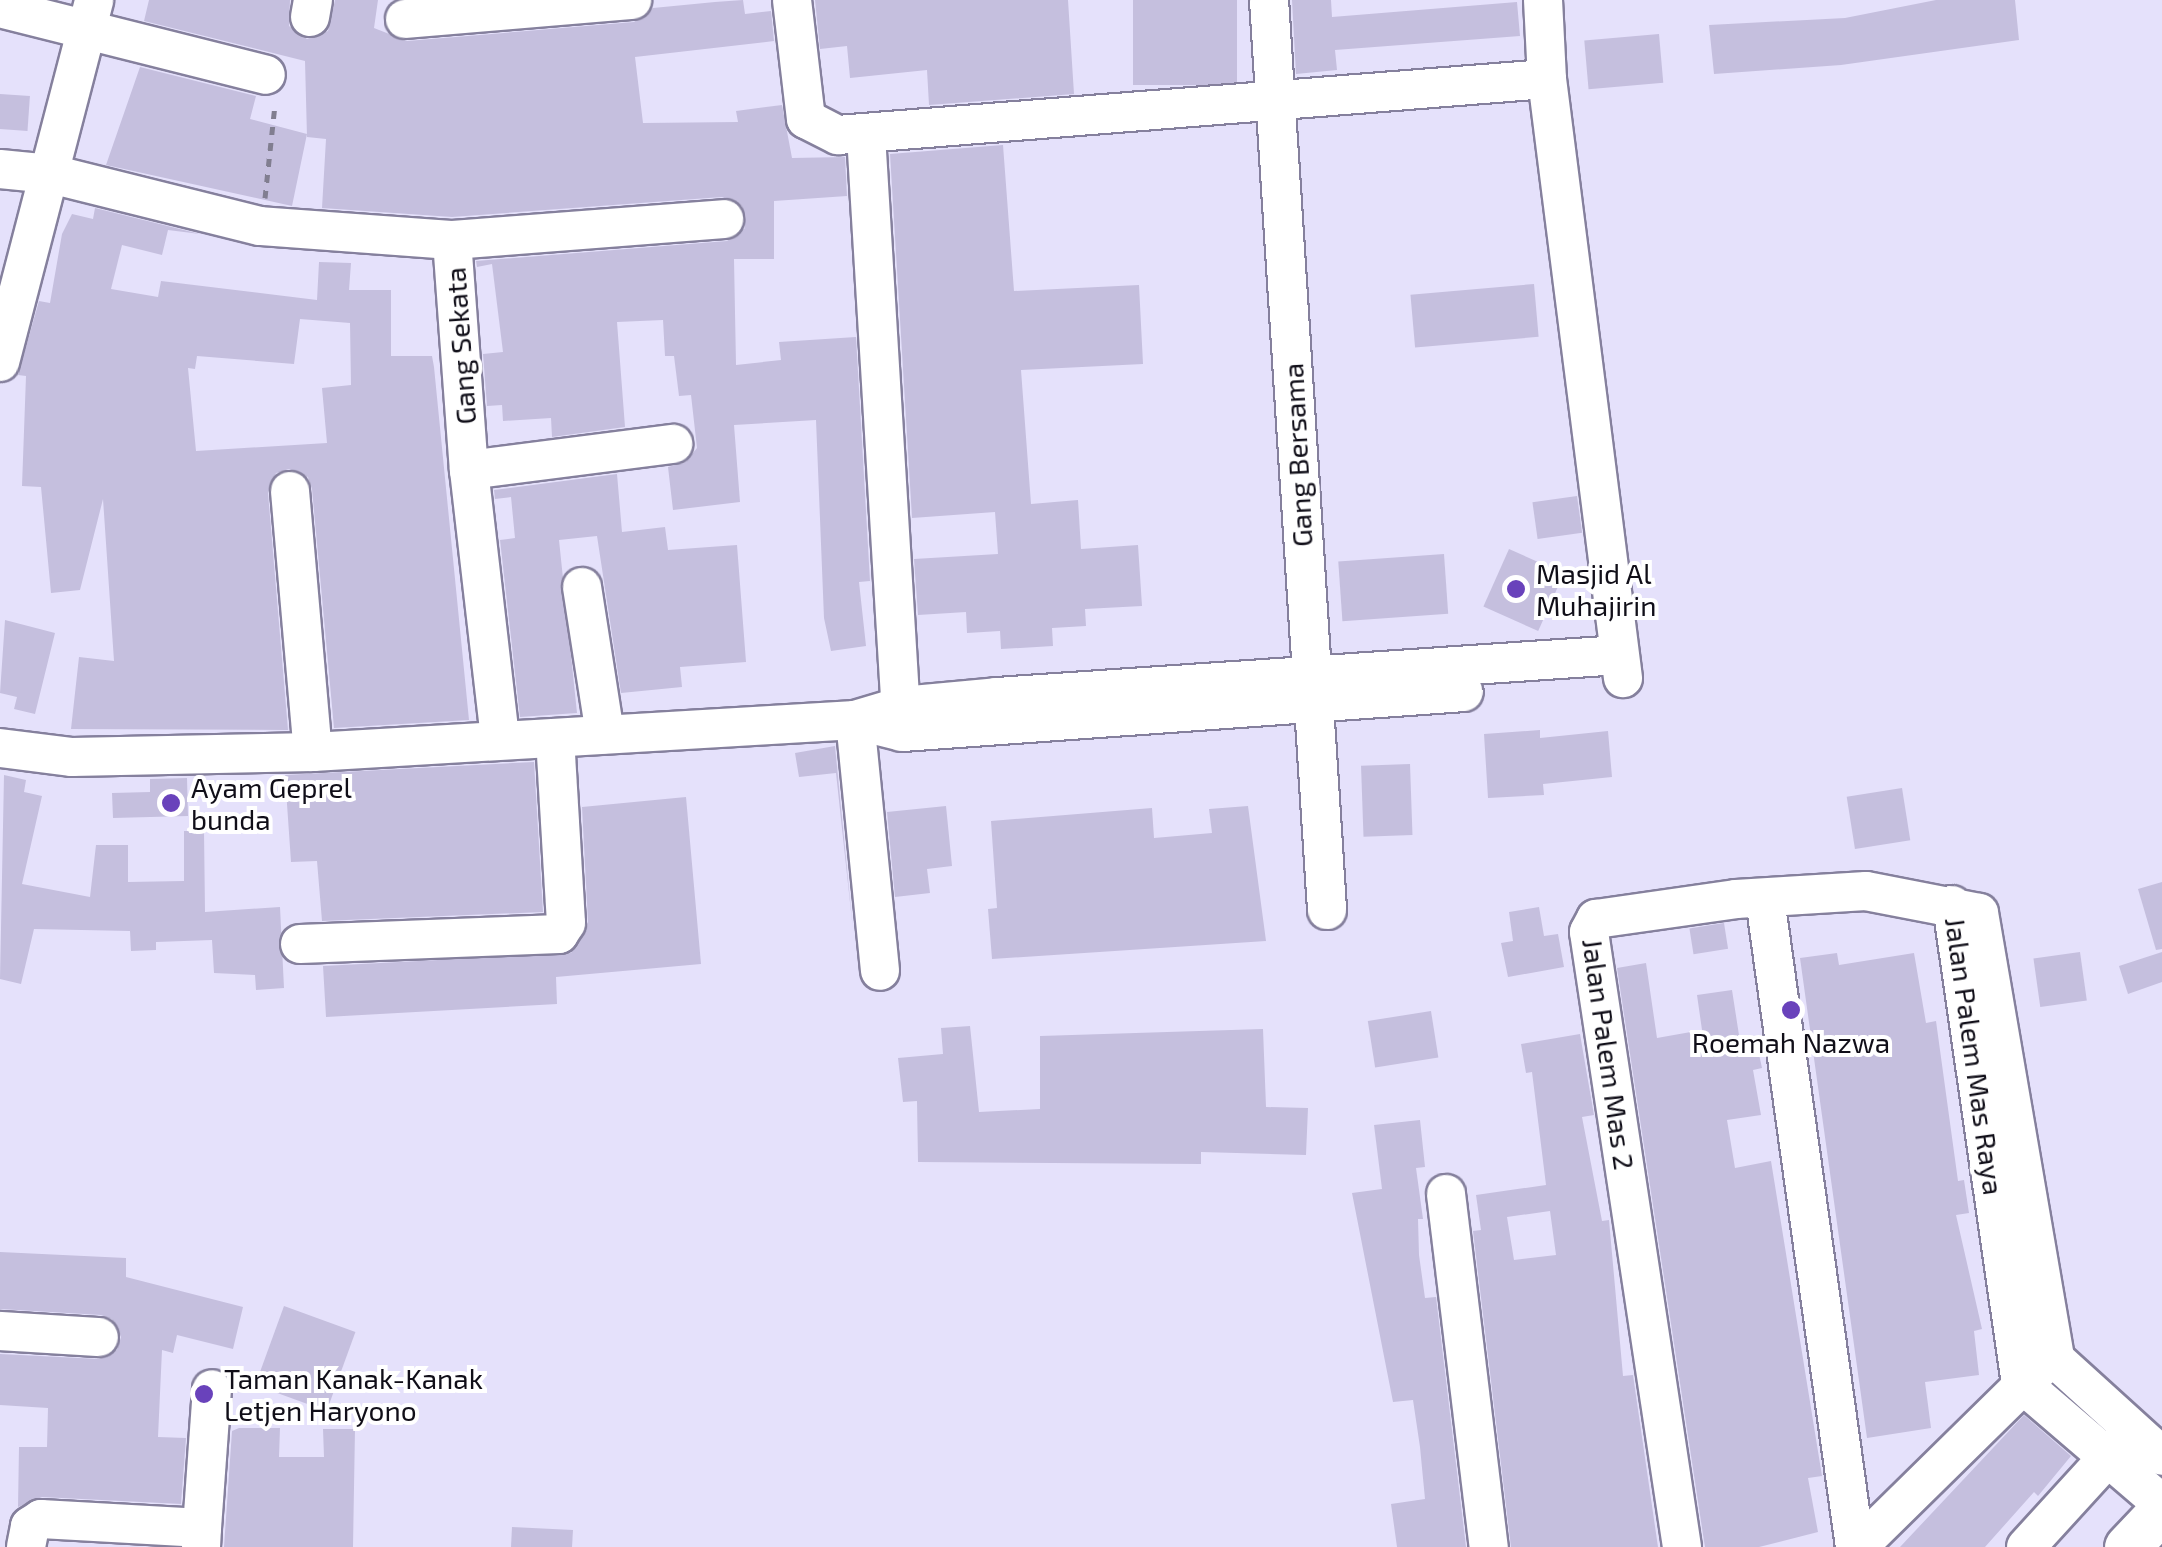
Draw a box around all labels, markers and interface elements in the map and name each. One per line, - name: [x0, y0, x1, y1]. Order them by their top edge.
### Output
- street label: Gang Sekata: [438, 266, 482, 426]
- street label: Gang Bersama: [1275, 362, 1319, 548]
- place label: Masjid Al Muhajirin: [1536, 556, 1657, 622]
- marker: Masjid Al Muhajirin: [1505, 578, 1527, 600]
- place label: Ayam Geprel bunda: [191, 770, 352, 836]
- marker: Ayam Geprel bunda: [160, 792, 182, 814]
- street label: Jalan Palem Mas Raya: [1939, 915, 2011, 1197]
- street label: Jalan Palem Mas 2: [1576, 936, 1642, 1172]
- marker: Roemah Nazwa: [1780, 999, 1802, 1021]
- place label: Roemah Nazwa: [1692, 1025, 1890, 1059]
- place label: Taman Kanak-Kanak Letjen Haryono: [224, 1361, 483, 1427]
- marker: Taman Kanak-Kanak Letjen Haryono: [193, 1383, 215, 1405]

